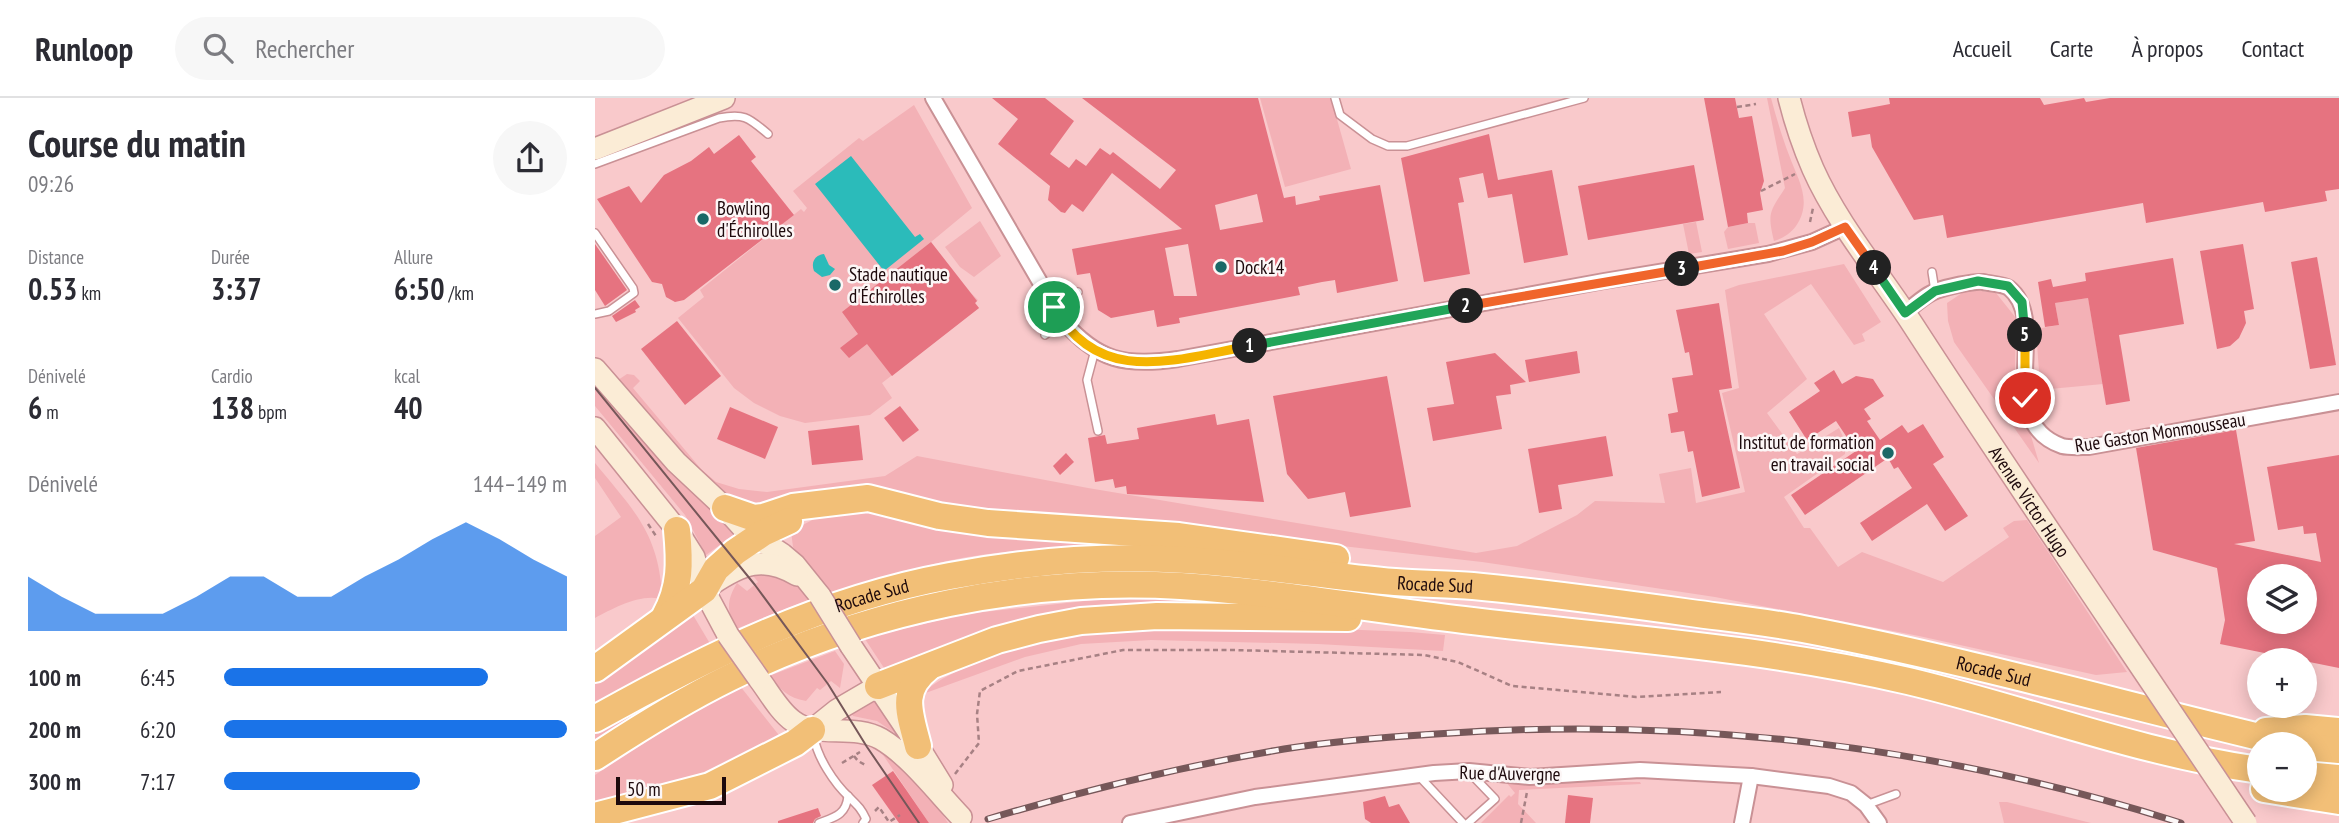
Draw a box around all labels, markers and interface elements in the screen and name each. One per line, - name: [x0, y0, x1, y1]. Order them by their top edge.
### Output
- search box: [175, 17, 665, 80]
- text: Runloop: [35, 27, 133, 70]
- icon: search: [199, 29, 237, 67]
- text: Rechercher: [255, 32, 354, 65]
- text: Accueil: [1953, 33, 2012, 64]
- text: Carte: [2050, 33, 2093, 64]
- text: À propos: [2131, 33, 2203, 64]
- text: Contact: [2241, 33, 2304, 64]
- text: Course du matin: [28, 118, 246, 167]
- button: share: [493, 121, 567, 195]
- text: 09:26: [28, 169, 74, 198]
- place label: Bowling d'Échirolles: [717, 196, 793, 242]
- marker: Bowling d'Échirolles: [695, 211, 711, 227]
- text: Distance: [28, 245, 84, 269]
- text: Durée: [211, 245, 250, 269]
- text: Allure: [394, 245, 433, 269]
- pin: 4: [1857, 250, 1891, 286]
- pin: 3: [1665, 252, 1699, 286]
- place label: Dock14: [1235, 255, 1285, 279]
- text: 4: [1869, 255, 1878, 279]
- text: 3: [1677, 256, 1686, 280]
- marker: Dock14: [1213, 259, 1229, 275]
- place label: Stade nautique d'Échirolles: [849, 262, 948, 308]
- text: 0.53: [28, 269, 77, 308]
- text: 3:37: [211, 269, 262, 308]
- text: 6:50: [394, 269, 445, 308]
- marker: Stade nautique d'Échirolles: [827, 277, 843, 293]
- pin: [1024, 277, 1084, 337]
- text: km: [77, 281, 101, 305]
- text: /km: [445, 281, 474, 305]
- icon: arrive: [1035, 288, 1073, 326]
- pin: 2: [1449, 288, 1483, 324]
- text: 2: [1461, 293, 1470, 317]
- pin: 5: [2007, 317, 2043, 352]
- text: 5: [2020, 322, 2029, 346]
- pin: 1: [1233, 328, 1267, 364]
- text: 1: [1245, 333, 1254, 357]
- text: Dénivelé: [28, 364, 86, 388]
- text: Cardio: [211, 364, 253, 388]
- text: kcal: [394, 364, 420, 388]
- pin: [1995, 368, 2055, 428]
- icon: check: [2006, 379, 2044, 417]
- text: 6: [28, 388, 42, 427]
- text: 138: [211, 388, 254, 427]
- text: 40: [394, 388, 423, 427]
- text: m: [42, 400, 59, 424]
- text: bpm: [254, 400, 287, 424]
- street label: Rue Gaston Monmousseau: [2073, 407, 2247, 457]
- place label: Institut de formation en travail social: [1739, 430, 1875, 476]
- street label: Avenue Victor Hugo: [1984, 441, 2076, 562]
- marker: Institut de formation en travail social: [1880, 445, 1896, 461]
- text: Dénivelé: [28, 469, 98, 498]
- text: 144–149 m: [473, 469, 567, 498]
- map controls: [2247, 564, 2317, 802]
- button: layers: [2247, 564, 2317, 634]
- street label: Rocade Sud: [1396, 570, 1474, 598]
- street label: Rocade Sud: [832, 573, 911, 617]
- button: +: [2247, 648, 2317, 718]
- street label: Rocade Sud: [1954, 650, 2033, 691]
- text: 100 m: [28, 663, 81, 692]
- text: 6:45: [140, 663, 176, 692]
- text: 200 m: [28, 715, 81, 744]
- text: 6:20: [140, 715, 176, 744]
- button: −: [2247, 732, 2317, 802]
- street label: Rue d'Auvergne: [1459, 760, 1561, 786]
- text: 300 m: [28, 767, 81, 796]
- text: 7:17: [140, 767, 176, 796]
- scale bar: [616, 774, 726, 806]
- text: 50 m: [627, 777, 661, 801]

